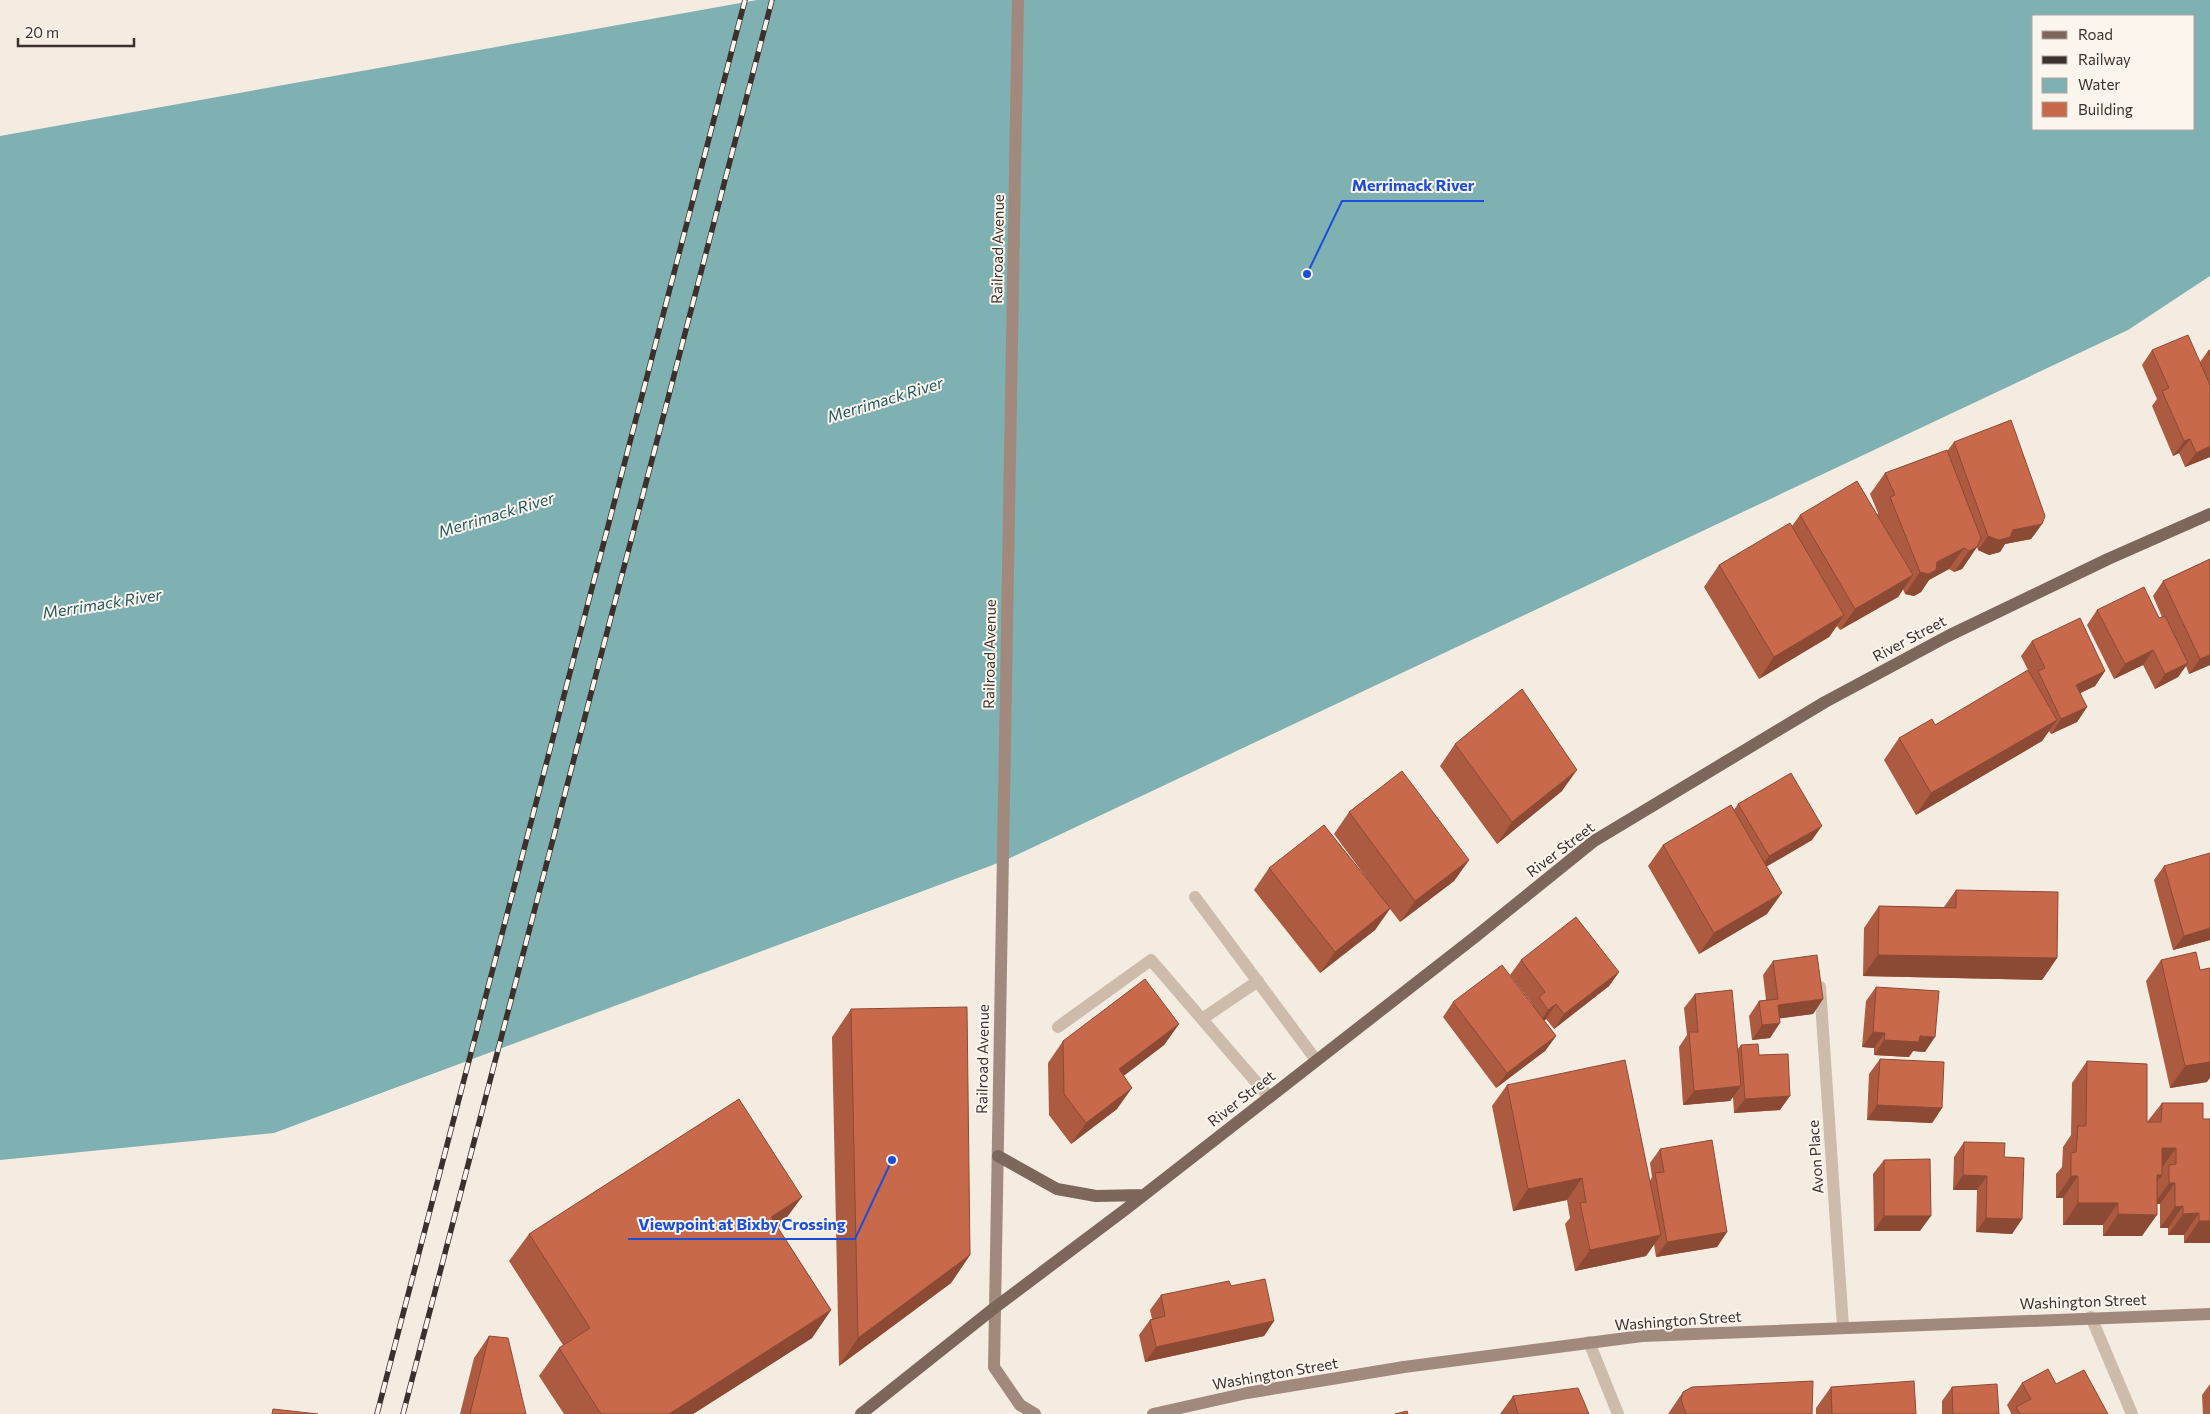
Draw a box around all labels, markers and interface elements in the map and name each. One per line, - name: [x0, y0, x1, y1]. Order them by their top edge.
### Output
- scale bar: [18, 15, 134, 47]
- legend: [2032, 15, 2195, 130]
- text: 20 m: [25, 23, 59, 41]
- text: Road: [2078, 25, 2113, 43]
- text: Railway: [2078, 50, 2131, 68]
- text: Water: [2078, 75, 2120, 93]
- text: Building: [2078, 100, 2133, 118]
- callout: Merrimack River: [1342, 170, 1484, 201]
- text: Merrimack River: [1352, 175, 1475, 194]
- street label: Railroad Avenue: [987, 194, 1007, 304]
- water label: Merrimack River: [825, 372, 946, 426]
- water label: Merrimack River: [436, 487, 557, 541]
- water label: Merrimack River: [41, 584, 163, 622]
- street label: Railroad Avenue: [979, 599, 999, 709]
- street label: River Street: [1869, 611, 1949, 665]
- street label: River Street: [1522, 818, 1598, 880]
- street label: Railroad Avenue: [972, 1004, 992, 1114]
- street label: River Street: [1204, 1066, 1278, 1130]
- street label: Avon Place: [1803, 1119, 1827, 1195]
- callout: Viewpoint at Bixby Crossing: [628, 1208, 855, 1239]
- text: Viewpoint at Bixby Crossing: [638, 1214, 846, 1233]
- street label: Washington Street: [2019, 1290, 2147, 1312]
- street label: Washington Street: [1614, 1307, 1742, 1333]
- street label: Washington Street: [1211, 1353, 1339, 1393]

